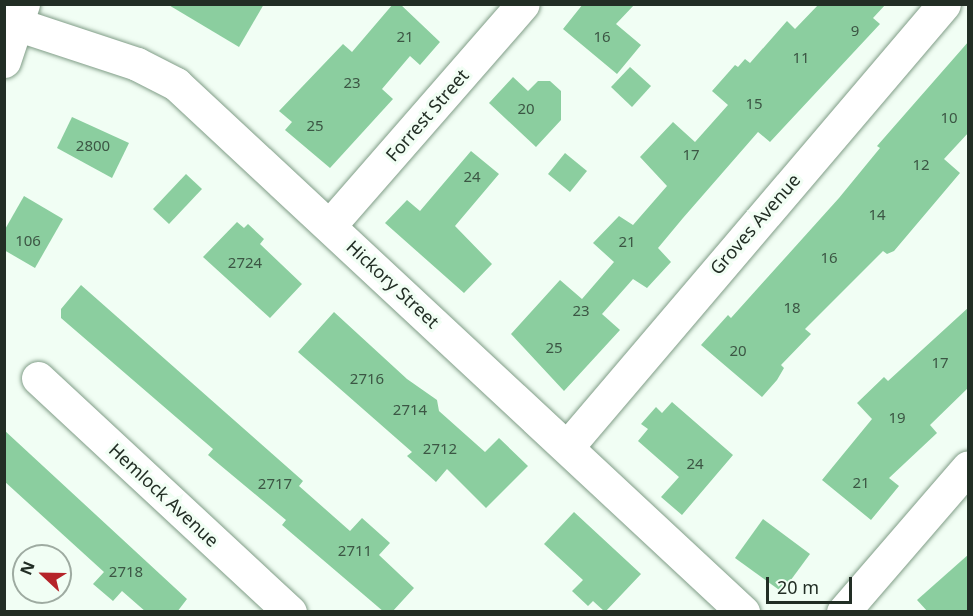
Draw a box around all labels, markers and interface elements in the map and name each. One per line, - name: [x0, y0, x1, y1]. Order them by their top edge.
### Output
- house number: 9: [851, 22, 859, 40]
- house number: 21: [396, 28, 414, 46]
- house number: 16: [593, 28, 611, 46]
- house number: 11: [792, 49, 810, 67]
- street label: Forrest Street: [381, 65, 473, 165]
- house number: 23: [343, 74, 361, 92]
- house number: 15: [745, 95, 763, 113]
- house number: 20: [517, 100, 535, 118]
- house number: 10: [940, 109, 958, 127]
- house number: 25: [306, 117, 324, 135]
- house number: 2800: [76, 137, 110, 155]
- house number: 17: [682, 146, 700, 164]
- house number: 12: [912, 156, 930, 174]
- house number: 24: [463, 168, 481, 186]
- street label: Groves Avenue: [705, 169, 805, 279]
- house number: 14: [868, 206, 886, 224]
- house number: 106: [15, 232, 41, 250]
- house number: 21: [618, 233, 636, 251]
- street label: Hickory Street: [342, 236, 444, 332]
- house number: 16: [820, 249, 838, 267]
- house number: 2724: [228, 254, 262, 272]
- house number: 18: [783, 299, 801, 317]
- house number: 23: [572, 302, 590, 320]
- house number: 25: [545, 339, 563, 357]
- house number: 20: [729, 342, 747, 360]
- house number: 17: [931, 354, 949, 372]
- house number: 2716: [350, 370, 384, 388]
- house number: 2714: [393, 401, 427, 419]
- house number: 19: [888, 409, 906, 427]
- street label: Hemlock Avenue: [105, 439, 223, 551]
- house number: 2712: [423, 440, 457, 458]
- house number: 24: [686, 455, 704, 473]
- house number: 21: [852, 474, 870, 492]
- house number: 2717: [258, 475, 292, 493]
- house number: 2711: [338, 542, 372, 560]
- north arrow: [12, 544, 72, 604]
- text: N: [15, 558, 40, 578]
- house number: 2718: [109, 563, 143, 581]
- scale bar: [769, 565, 854, 603]
- text: 20 m: [777, 575, 819, 599]

